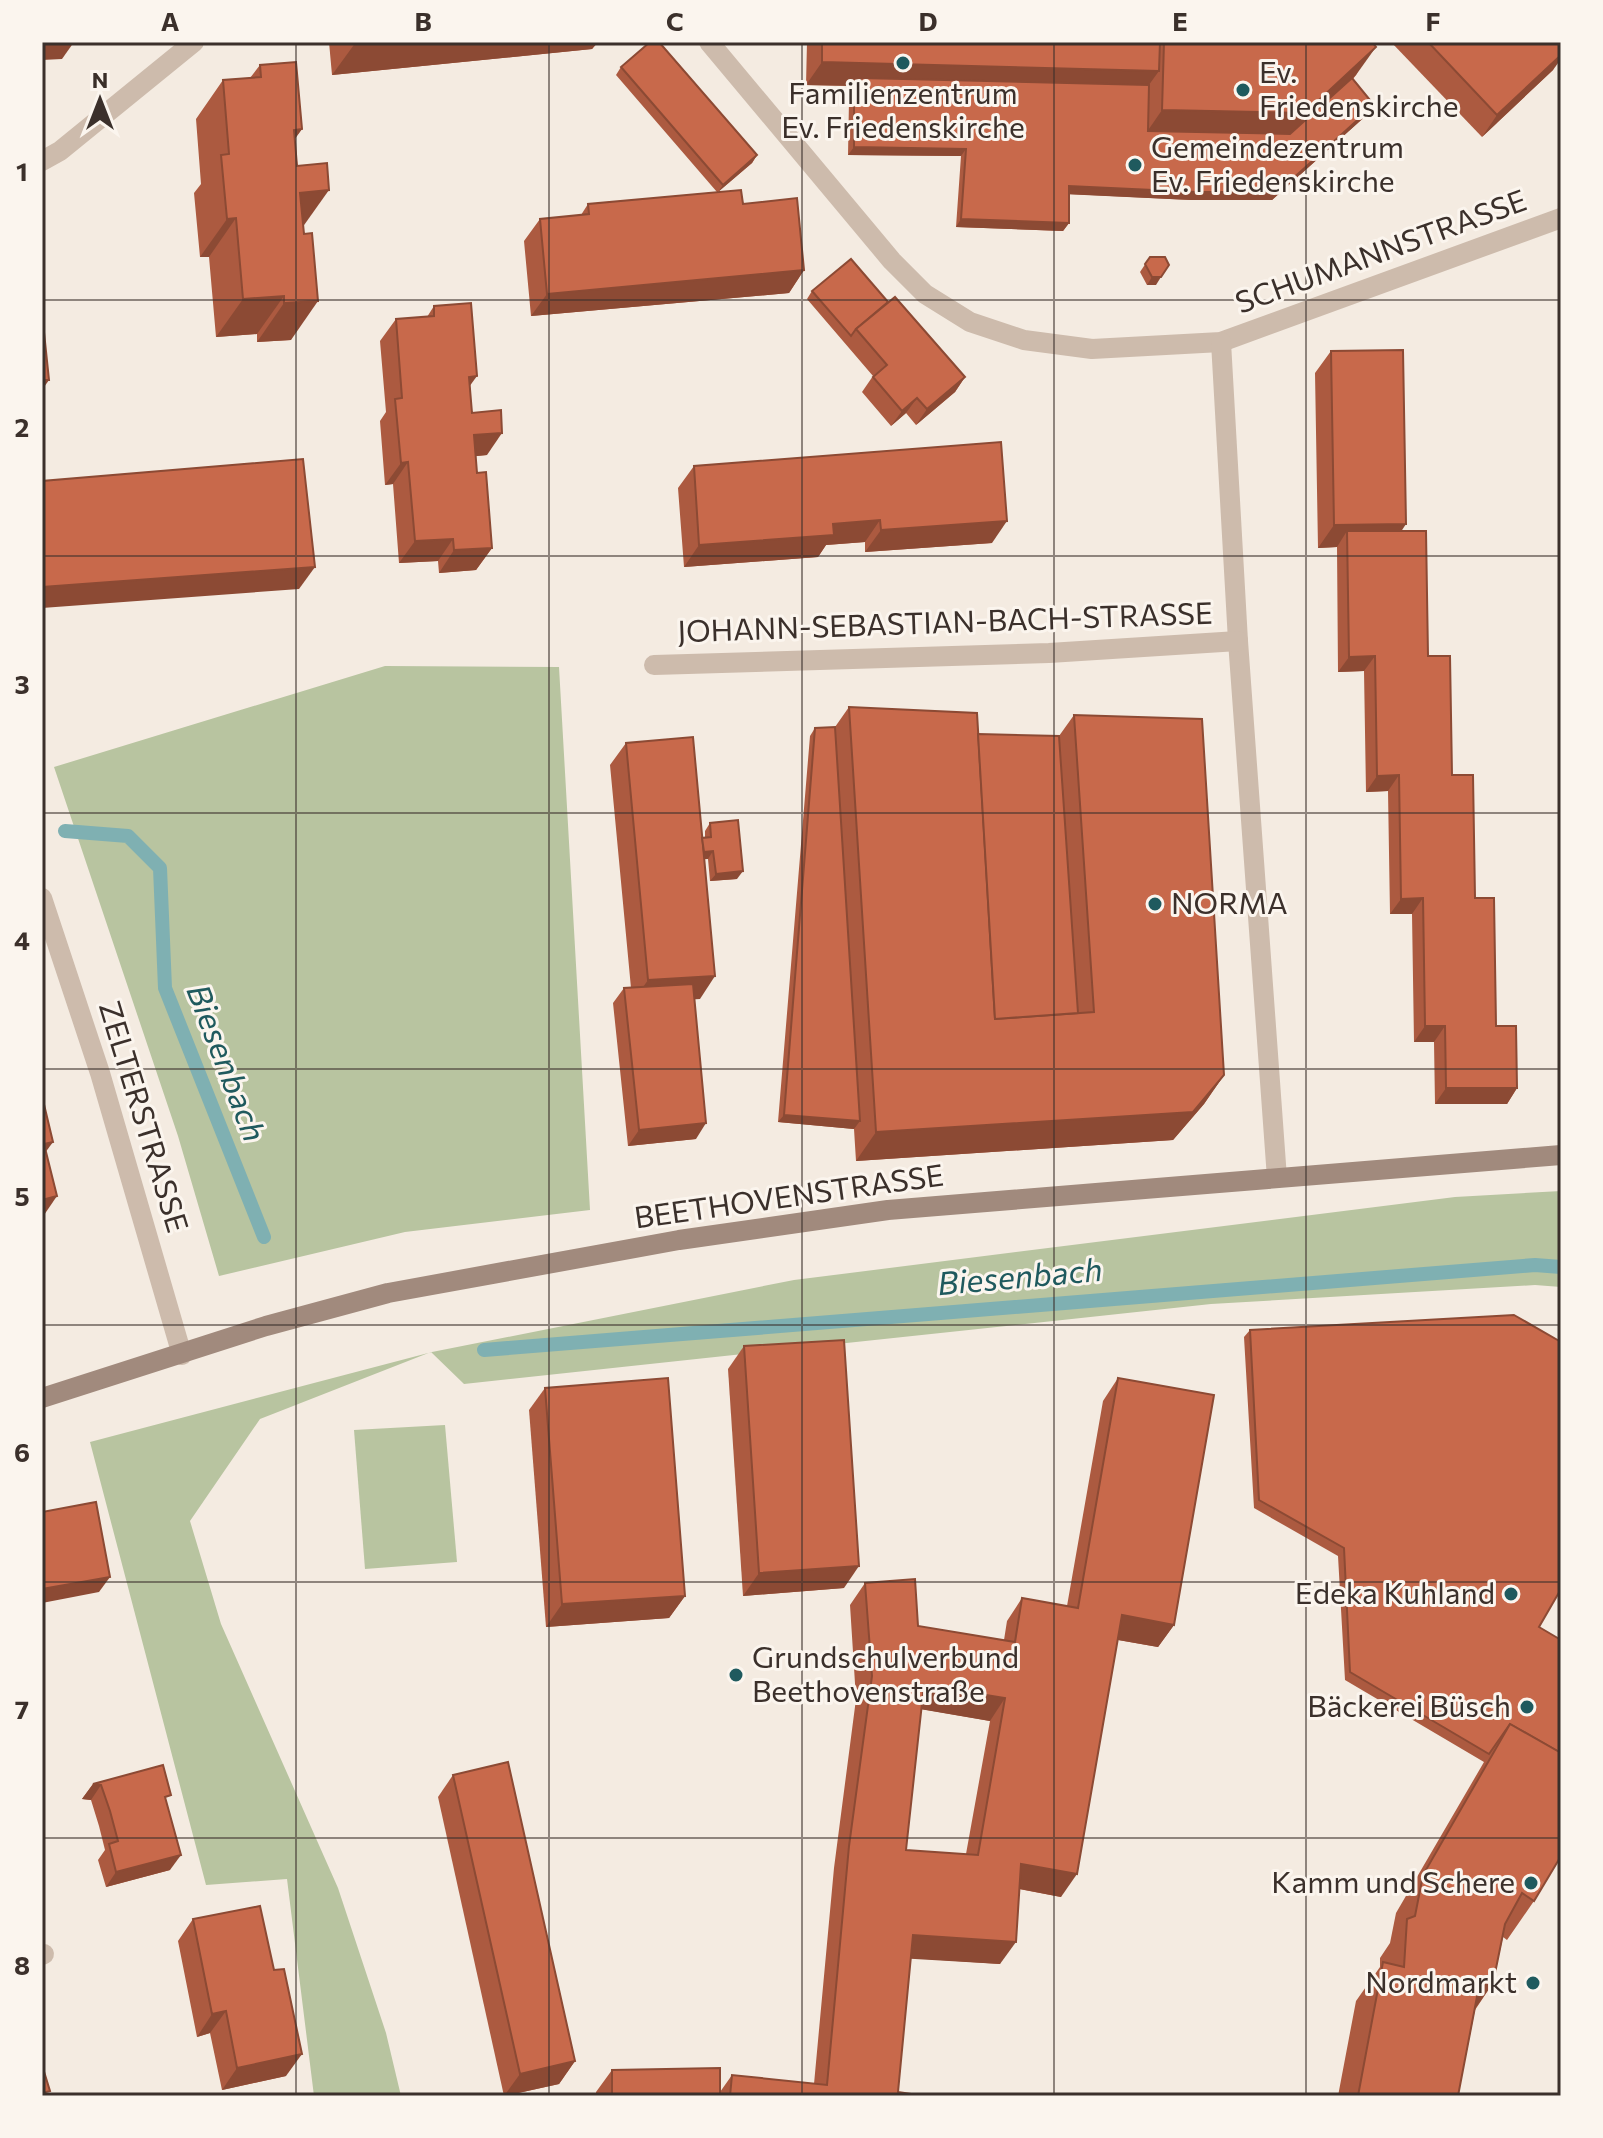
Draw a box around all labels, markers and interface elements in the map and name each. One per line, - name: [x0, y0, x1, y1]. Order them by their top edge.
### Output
- text: A: [161, 5, 180, 36]
- text: B: [414, 5, 432, 36]
- text: C: [666, 5, 684, 36]
- text: D: [918, 5, 938, 36]
- text: E: [1172, 5, 1188, 36]
- text: F: [1425, 5, 1441, 36]
- place label: Ev. Friedenskirche: [1259, 52, 1459, 123]
- marker: Familienzentrum Ev. Friedenskirche: [894, 54, 912, 72]
- north arrow: [60, 60, 140, 140]
- text: N: [92, 66, 108, 93]
- place label: Familienzentrum Ev. Friedenskirche: [781, 73, 1025, 144]
- marker: Ev. Friedenskirche: [1234, 81, 1252, 99]
- place label: Gemeindezentrum Ev. Friedenskirche: [1151, 127, 1404, 198]
- text: 1: [16, 155, 28, 186]
- marker: Gemeindezentrum Ev. Friedenskirche: [1126, 156, 1144, 174]
- street label: SCHUMANNSTRASSE: [1230, 180, 1531, 320]
- text: 2: [15, 411, 29, 442]
- street label: JOHANN-SEBASTIAN-BACH-STRASSE: [677, 593, 1213, 648]
- text: 3: [14, 668, 30, 699]
- place label: NORMA: [1171, 883, 1288, 920]
- marker: NORMA: [1146, 895, 1164, 913]
- text: 4: [14, 924, 30, 955]
- water label: Biesenbach: [180, 978, 276, 1147]
- street label: ZELTERSTRASSE: [93, 996, 198, 1236]
- street label: BEETHOVENSTRASSE: [632, 1155, 946, 1235]
- text: 5: [14, 1180, 30, 1211]
- water label: Biesenbach: [936, 1248, 1104, 1302]
- text: 6: [14, 1436, 30, 1467]
- place label: Edeka Kuhland: [1295, 1573, 1495, 1610]
- marker: Edeka Kuhland: [1502, 1585, 1520, 1603]
- place label: Grundschulverbund Beethovenstraße: [752, 1637, 1019, 1708]
- marker: Grundschulverbund Beethovenstraße: [727, 1666, 745, 1684]
- place label: Bäckerei Büsch: [1307, 1686, 1511, 1723]
- text: 7: [15, 1693, 29, 1724]
- marker: Bäckerei Büsch: [1518, 1698, 1536, 1716]
- place label: Kamm und Schere: [1271, 1862, 1515, 1899]
- marker: Kamm und Schere: [1522, 1874, 1540, 1892]
- text: 8: [14, 1949, 30, 1980]
- place label: Nordmarkt: [1365, 1962, 1517, 1999]
- marker: Nordmarkt: [1524, 1974, 1542, 1992]

